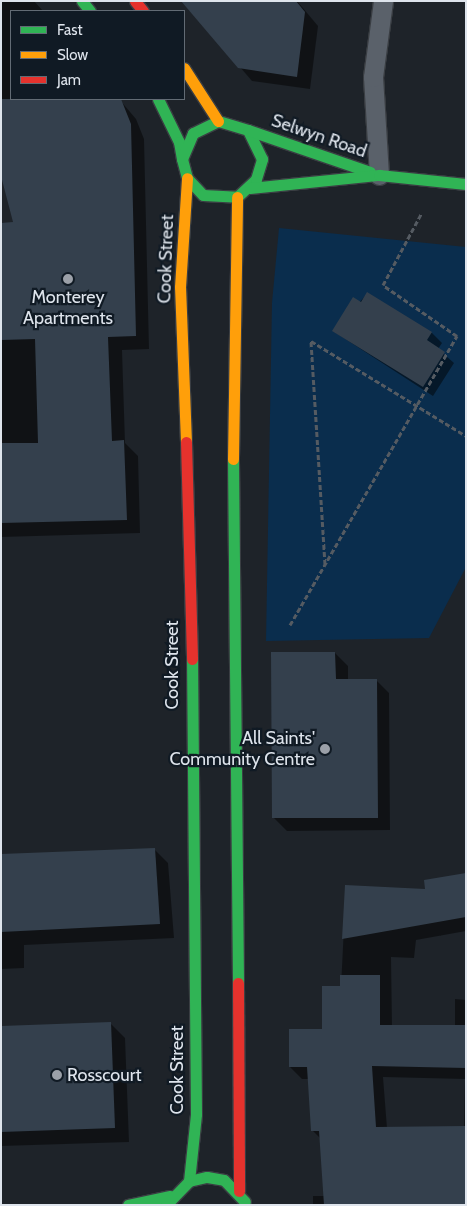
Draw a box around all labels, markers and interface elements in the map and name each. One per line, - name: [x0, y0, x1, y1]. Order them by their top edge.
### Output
- legend: [10, 10, 185, 100]
- text: Fast: [57, 21, 82, 39]
- text: Slow: [57, 46, 88, 64]
- text: Jam: [57, 71, 81, 89]
- street label: Selwyn Road: [269, 110, 369, 162]
- street label: Cook Street: [154, 214, 178, 304]
- marker: Monterey Apartments: [62, 273, 74, 285]
- place label: Monterey Apartments: [23, 287, 113, 330]
- street label: Cook Street: [161, 620, 183, 710]
- place label: All Saints' Community Centre: [169, 728, 315, 771]
- marker: All Saints' Community Centre: [319, 743, 331, 755]
- street label: Cook Street: [166, 1025, 188, 1115]
- place label: Rosscourt: [67, 1064, 141, 1086]
- marker: Rosscourt: [51, 1069, 63, 1081]

